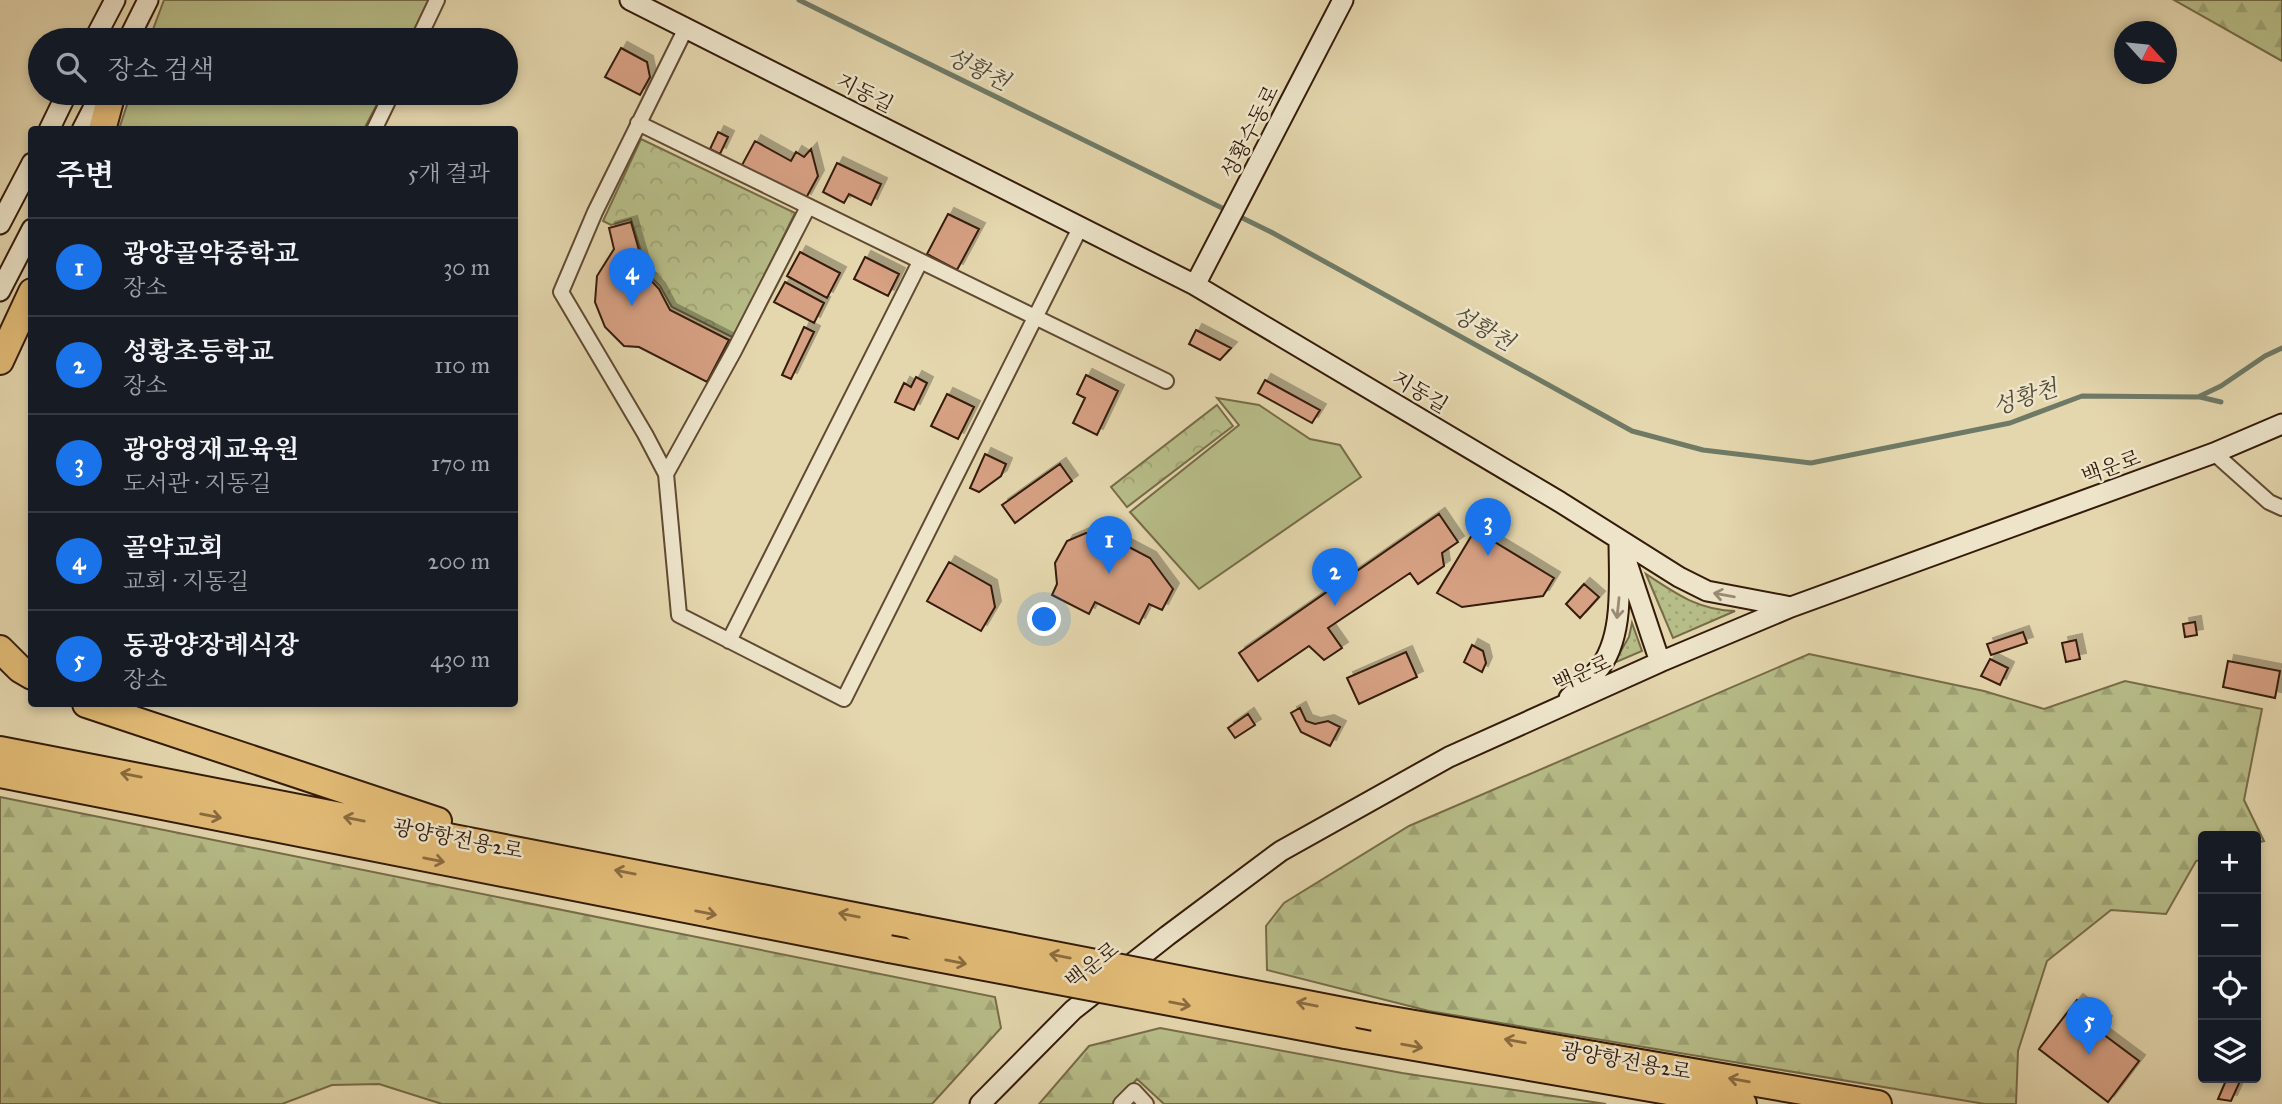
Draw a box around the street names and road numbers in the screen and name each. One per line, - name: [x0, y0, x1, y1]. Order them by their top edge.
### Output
- street label: 지동길: [832, 68, 898, 118]
- street label: 성황수동로: [1215, 81, 1285, 183]
- street label: 지동길: [1387, 365, 1453, 419]
- street label: 백운로: [2078, 444, 2144, 490]
- street label: 백운로: [1549, 649, 1615, 697]
- street label: 광양항전용2로: [391, 814, 525, 864]
- street label: 백운로: [1060, 936, 1124, 994]
- street label: 광양항전용2로: [1559, 1037, 1693, 1085]

